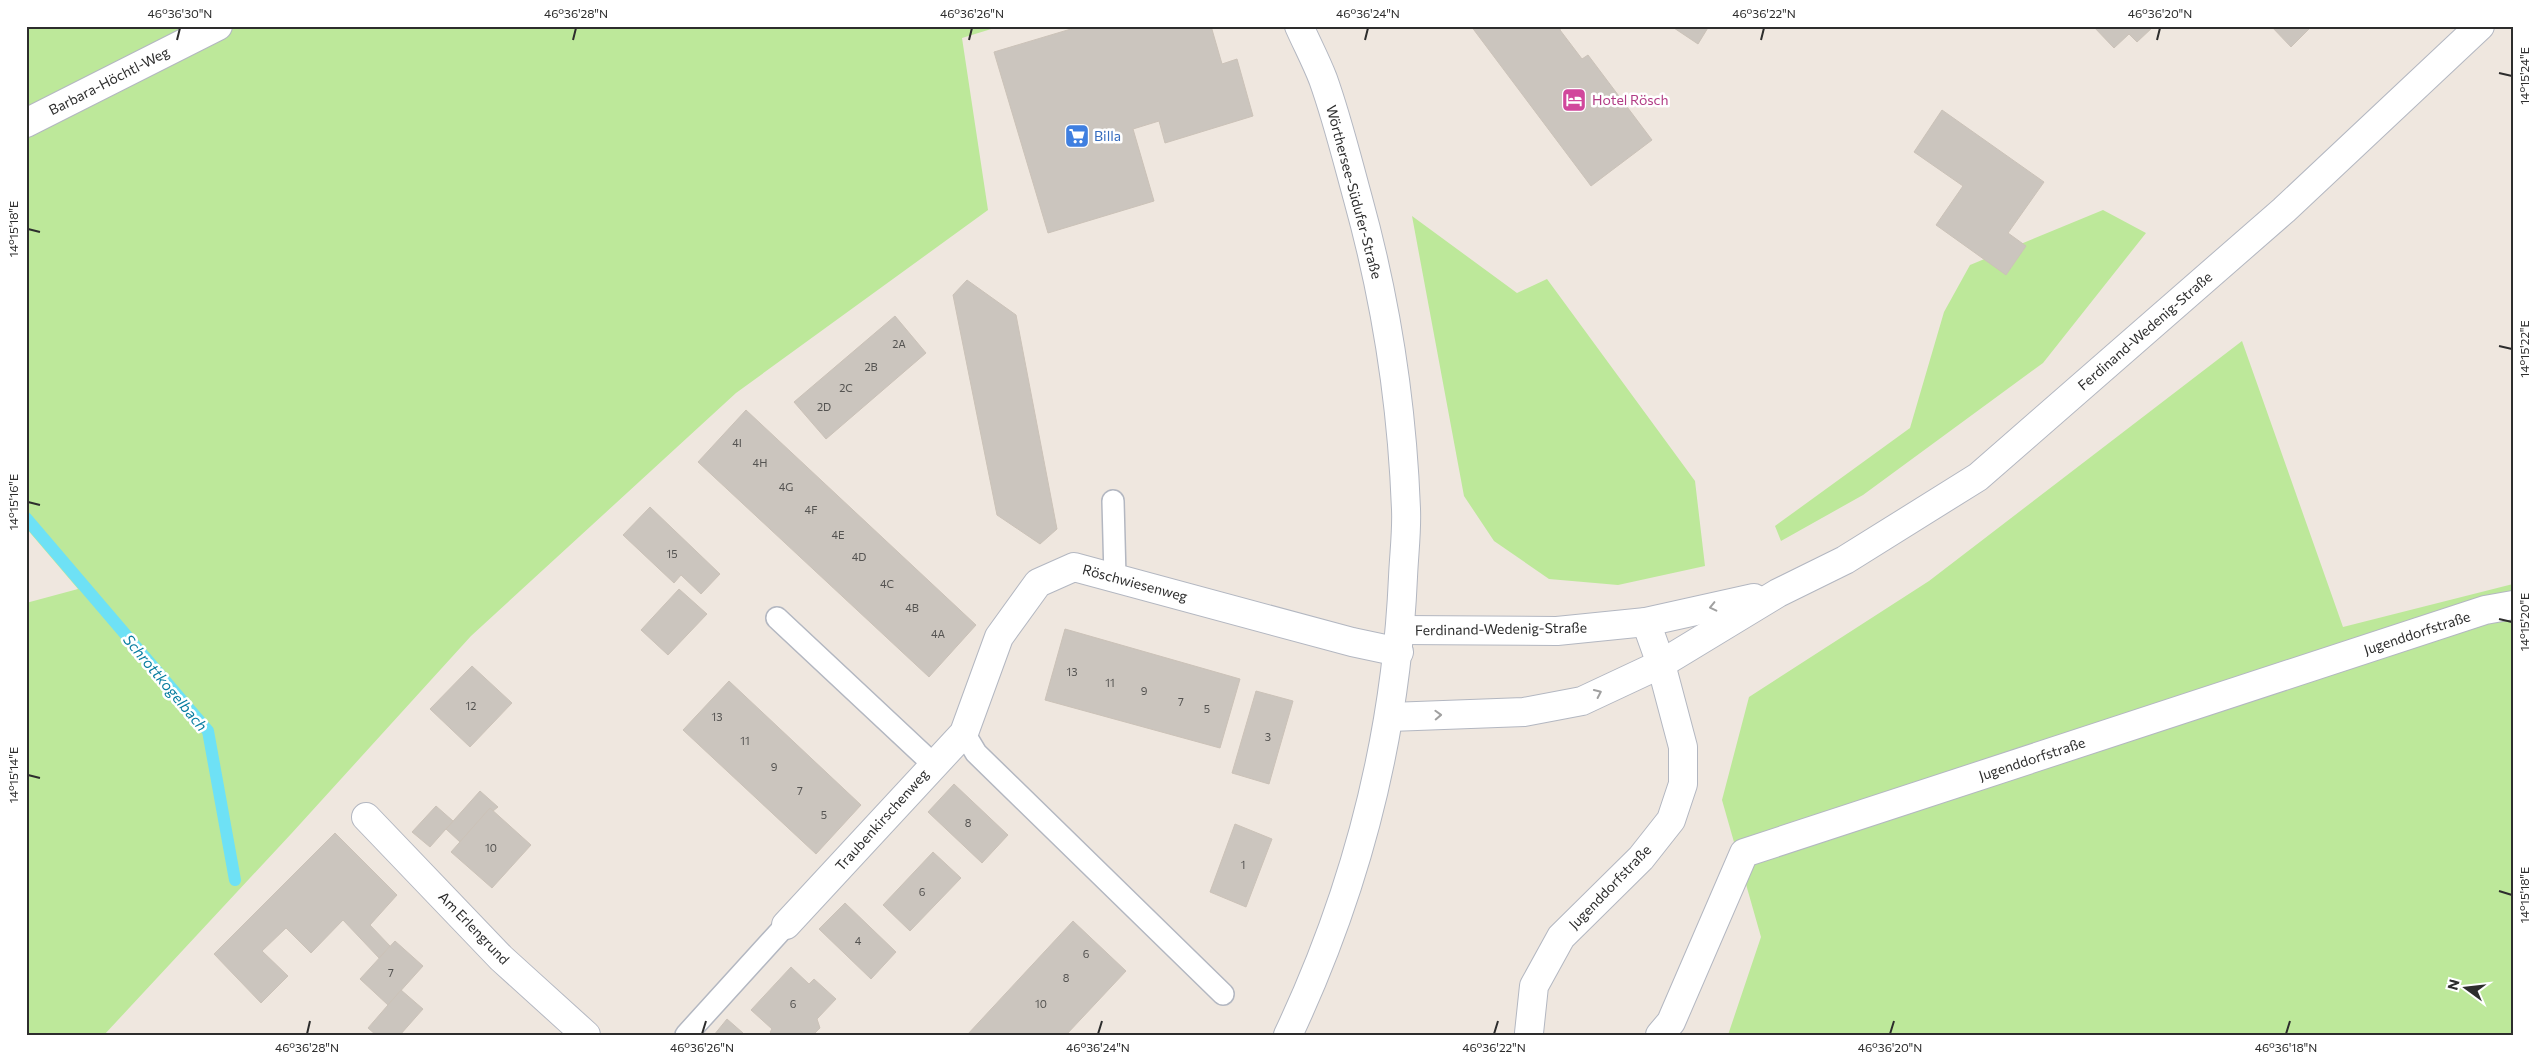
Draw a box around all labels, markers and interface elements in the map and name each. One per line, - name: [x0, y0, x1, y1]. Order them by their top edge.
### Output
- text: 46°36'30"N: [148, 6, 212, 20]
- text: 46°36'28"N: [544, 6, 608, 20]
- text: 46°36'26"N: [940, 6, 1004, 20]
- text: 46°36'24"N: [1336, 6, 1400, 20]
- text: 46°36'22"N: [1732, 6, 1796, 20]
- text: 46°36'20"N: [2128, 6, 2192, 20]
- street label: Barbara-Höchtl-Weg: [46, 43, 172, 118]
- text: 14°15'24"E: [2517, 47, 2531, 105]
- hotel icon: Hotel Rösch: [1561, 87, 1587, 113]
- place label: Hotel Rösch: [1592, 91, 1668, 108]
- street label: Wörthersee-Südufer-Straße: [1323, 103, 1386, 281]
- supermarket icon: Billa: [1064, 123, 1090, 149]
- place label: Billa: [1094, 127, 1121, 144]
- text: 14°15'18"E: [6, 201, 20, 257]
- street label: Ferdinand-Wedenig-Straße: [2074, 268, 2215, 394]
- text: 14°15'22"E: [2517, 320, 2531, 378]
- house number: 2A: [892, 337, 906, 350]
- house number: 2B: [864, 360, 878, 373]
- house number: 2C: [839, 381, 853, 394]
- house number: 2D: [817, 400, 831, 413]
- house number: 4I: [732, 436, 742, 449]
- house number: 4H: [753, 456, 767, 469]
- text: 14°15'16"E: [6, 474, 20, 530]
- house number: 4G: [779, 480, 793, 493]
- house number: 4F: [805, 503, 817, 516]
- house number: 4E: [831, 528, 845, 541]
- house number: 15: [666, 547, 678, 560]
- house number: 4D: [852, 550, 866, 563]
- street label: Röschwiesenweg: [1081, 560, 1190, 605]
- house number: 4C: [880, 577, 894, 590]
- text: 14°15'20"E: [2517, 593, 2531, 651]
- house number: 4B: [905, 601, 919, 614]
- one-way arrow: [1709, 602, 1718, 612]
- street label: Jugenddorfstraße: [2361, 607, 2472, 658]
- street label: Ferdinand-Wedenig-Straße: [1415, 618, 1587, 639]
- house number: 4A: [931, 627, 945, 640]
- water label: Schrottkogelbach: [120, 630, 211, 734]
- house number: 13: [1067, 665, 1077, 678]
- house number: 11: [1105, 676, 1115, 689]
- house number: 9: [1141, 684, 1148, 697]
- one-way arrow: [1593, 689, 1602, 699]
- house number: 7: [1178, 695, 1184, 708]
- house number: 12: [466, 699, 476, 712]
- house number: 5: [1204, 702, 1210, 715]
- house number: 13: [712, 710, 722, 723]
- one-way arrow: [1435, 710, 1443, 720]
- house number: 3: [1265, 730, 1271, 743]
- street label: Jugenddorfstraße: [1976, 733, 2087, 784]
- house number: 11: [740, 734, 750, 747]
- text: 14°15'14"E: [6, 747, 20, 803]
- house number: 9: [771, 760, 778, 773]
- street label: Traubenkirschenweg: [831, 765, 932, 874]
- house number: 7: [797, 784, 803, 797]
- house number: 5: [821, 808, 827, 821]
- house number: 8: [965, 816, 972, 829]
- house number: 10: [485, 841, 497, 854]
- street label: Jugenddorfstraße: [1565, 841, 1654, 932]
- house number: 1: [1241, 858, 1245, 871]
- text: 14°15'18"E: [2517, 867, 2531, 923]
- house number: 6: [919, 885, 926, 898]
- street label: Am Erlengrund: [435, 888, 513, 968]
- house number: 4: [855, 934, 862, 947]
- house number: 6: [1083, 947, 1090, 960]
- north arrow: [2442, 964, 2492, 1014]
- house number: 7: [388, 966, 394, 979]
- house number: 8: [1063, 971, 1070, 984]
- text: N: [2443, 977, 2463, 992]
- house number: 6: [790, 997, 797, 1010]
- house number: 10: [1035, 997, 1047, 1010]
- text: 46°36'28"N: [275, 1040, 339, 1054]
- text: 46°36'26"N: [670, 1040, 734, 1054]
- text: 46°36'24"N: [1066, 1040, 1130, 1054]
- text: 46°36'22"N: [1462, 1040, 1526, 1054]
- text: 46°36'20"N: [1858, 1040, 1922, 1054]
- text: 46°36'18"N: [2255, 1040, 2317, 1054]

